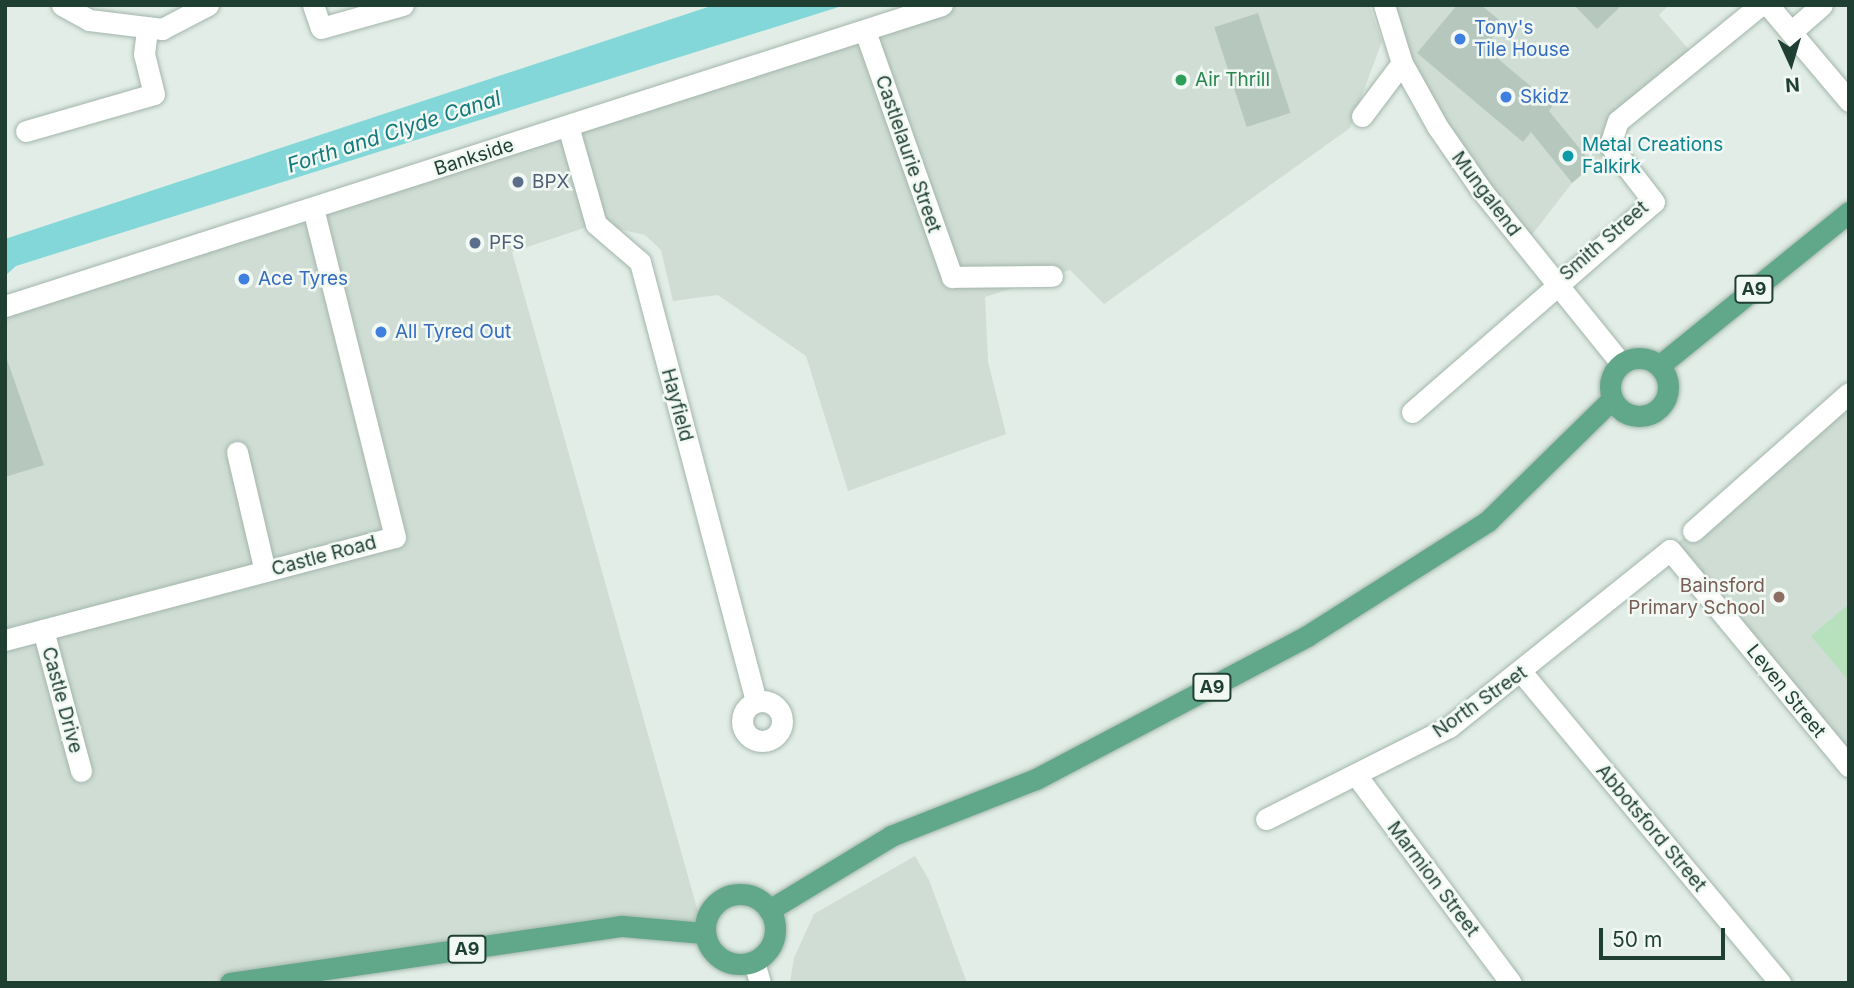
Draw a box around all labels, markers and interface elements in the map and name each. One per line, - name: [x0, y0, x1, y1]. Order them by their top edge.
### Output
- place label: Tony's Tile House: [1474, 17, 1570, 61]
- north arrow: [1756, 28, 1826, 98]
- marker: Tony's Tile House: [1452, 31, 1468, 47]
- place label: Air Thrill: [1195, 69, 1270, 91]
- street label: Castlelaurie Street: [870, 72, 946, 236]
- marker: Air Thrill: [1173, 72, 1189, 88]
- text: N: [1784, 72, 1801, 96]
- water label: Forth and Clyde Canal: [284, 86, 504, 178]
- place label: Skidz: [1520, 86, 1569, 108]
- marker: Skidz: [1498, 89, 1514, 105]
- street label: Bankside: [431, 133, 517, 181]
- place label: Metal Creations Falkirk: [1582, 134, 1723, 178]
- street label: Mungalend: [1447, 147, 1525, 241]
- marker: Metal Creations Falkirk: [1560, 148, 1576, 164]
- place label: BPX: [532, 171, 570, 193]
- marker: BPX: [510, 174, 526, 190]
- street label: Smith Street: [1555, 196, 1653, 286]
- place label: PFS: [489, 232, 525, 254]
- marker: PFS: [467, 235, 483, 251]
- place label: Ace Tyres: [258, 268, 348, 290]
- marker: Ace Tyres: [236, 271, 252, 287]
- road number: A9: [1733, 274, 1775, 304]
- place label: All Tyred Out: [395, 321, 511, 343]
- marker: All Tyred Out: [373, 324, 389, 340]
- street label: Hayfield: [656, 366, 698, 444]
- street label: Castle Road: [269, 531, 379, 581]
- place label: Bainsford Primary School: [1628, 575, 1765, 619]
- marker: Bainsford Primary School: [1771, 589, 1787, 605]
- street label: Leven Street: [1742, 640, 1830, 742]
- street label: Castle Drive: [37, 644, 87, 756]
- street label: North Street: [1429, 661, 1531, 743]
- road number: A9: [1191, 672, 1233, 702]
- street label: Abbotsford Street: [1591, 760, 1711, 896]
- street label: Marmion Street: [1382, 817, 1484, 941]
- scale bar: [1602, 914, 1728, 958]
- text: 50 m: [1612, 927, 1662, 952]
- road number: A9: [446, 934, 488, 964]

